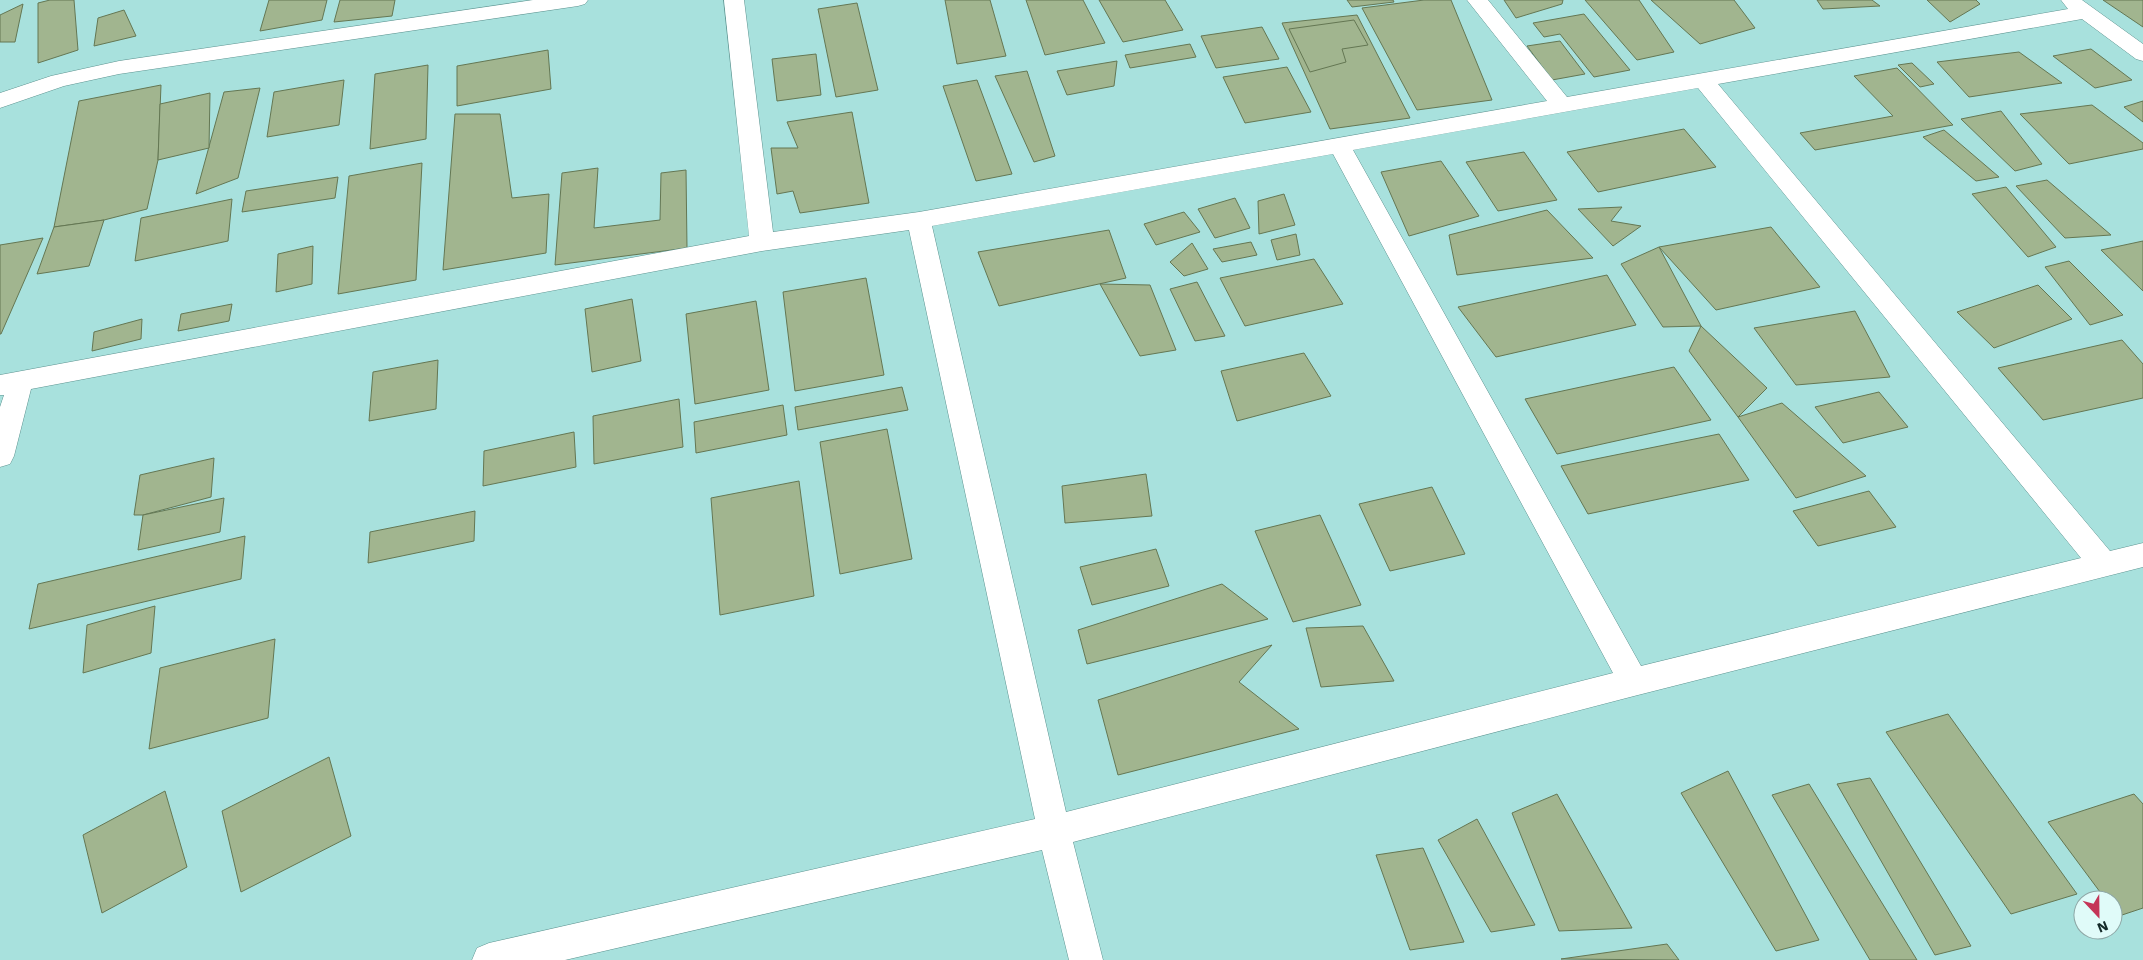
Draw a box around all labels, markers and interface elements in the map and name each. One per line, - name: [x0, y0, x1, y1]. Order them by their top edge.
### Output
- north arrow: [2073, 890, 2123, 940]
- text: N: [2095, 918, 2111, 936]

